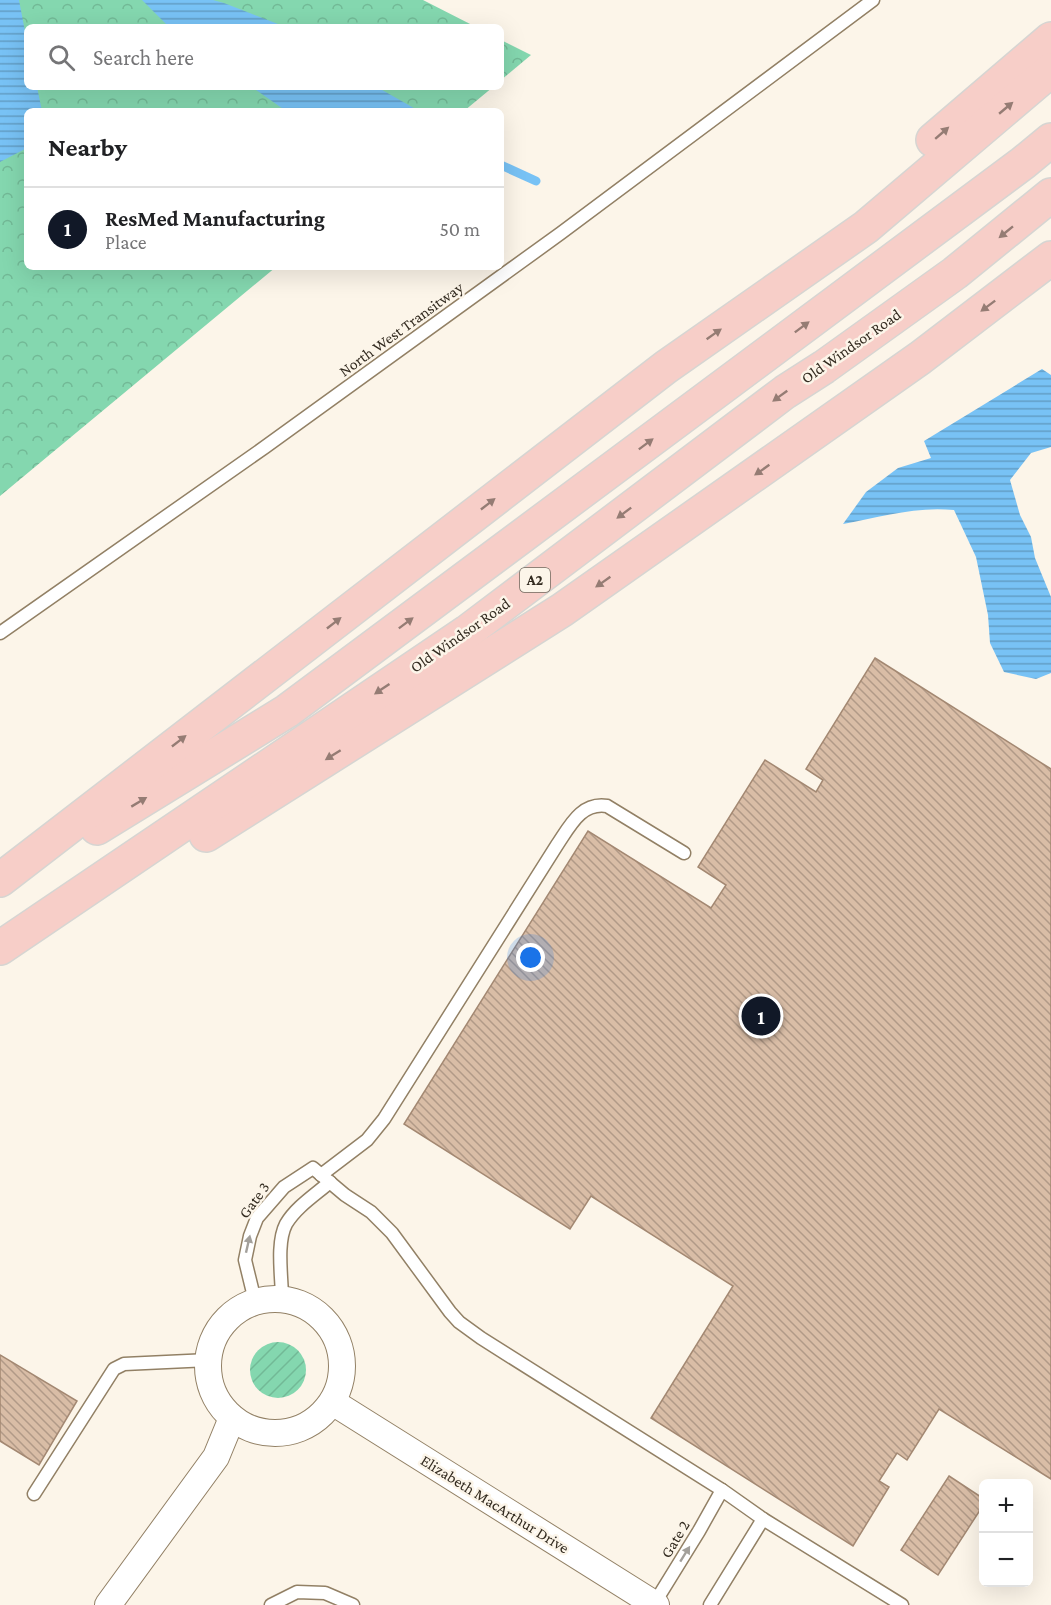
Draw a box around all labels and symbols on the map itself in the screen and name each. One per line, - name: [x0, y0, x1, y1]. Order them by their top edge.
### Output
- one-way arrow: [998, 102, 1013, 115]
- one-way arrow: [934, 127, 949, 140]
- one-way arrow: [998, 225, 1013, 237]
- street label: North West Transitway: [336, 278, 467, 380]
- one-way arrow: [980, 299, 996, 312]
- street label: Old Windsor Road: [798, 305, 904, 387]
- one-way arrow: [795, 322, 810, 334]
- one-way arrow: [705, 328, 721, 340]
- one-way arrow: [772, 389, 788, 402]
- one-way arrow: [638, 438, 654, 450]
- one-way arrow: [755, 464, 771, 476]
- one-way arrow: [481, 498, 496, 510]
- one-way arrow: [617, 507, 633, 519]
- road number: A2: [520, 568, 550, 592]
- one-way arrow: [595, 576, 611, 588]
- street label: Old Windsor Road: [407, 594, 513, 676]
- one-way arrow: [326, 616, 342, 629]
- one-way arrow: [397, 617, 413, 629]
- one-way arrow: [374, 684, 390, 695]
- one-way arrow: [172, 736, 187, 748]
- one-way arrow: [324, 750, 341, 761]
- one-way arrow: [131, 797, 148, 807]
- your location: [516, 943, 545, 972]
- pin: 1: [742, 994, 780, 1038]
- street label: Gate 3: [235, 1179, 273, 1221]
- one-way arrow: [244, 1235, 254, 1253]
- street label: Elizabeth MacArthur Drive: [418, 1451, 572, 1557]
- street label: Gate 2: [657, 1517, 693, 1561]
- one-way arrow: [679, 1546, 690, 1562]

